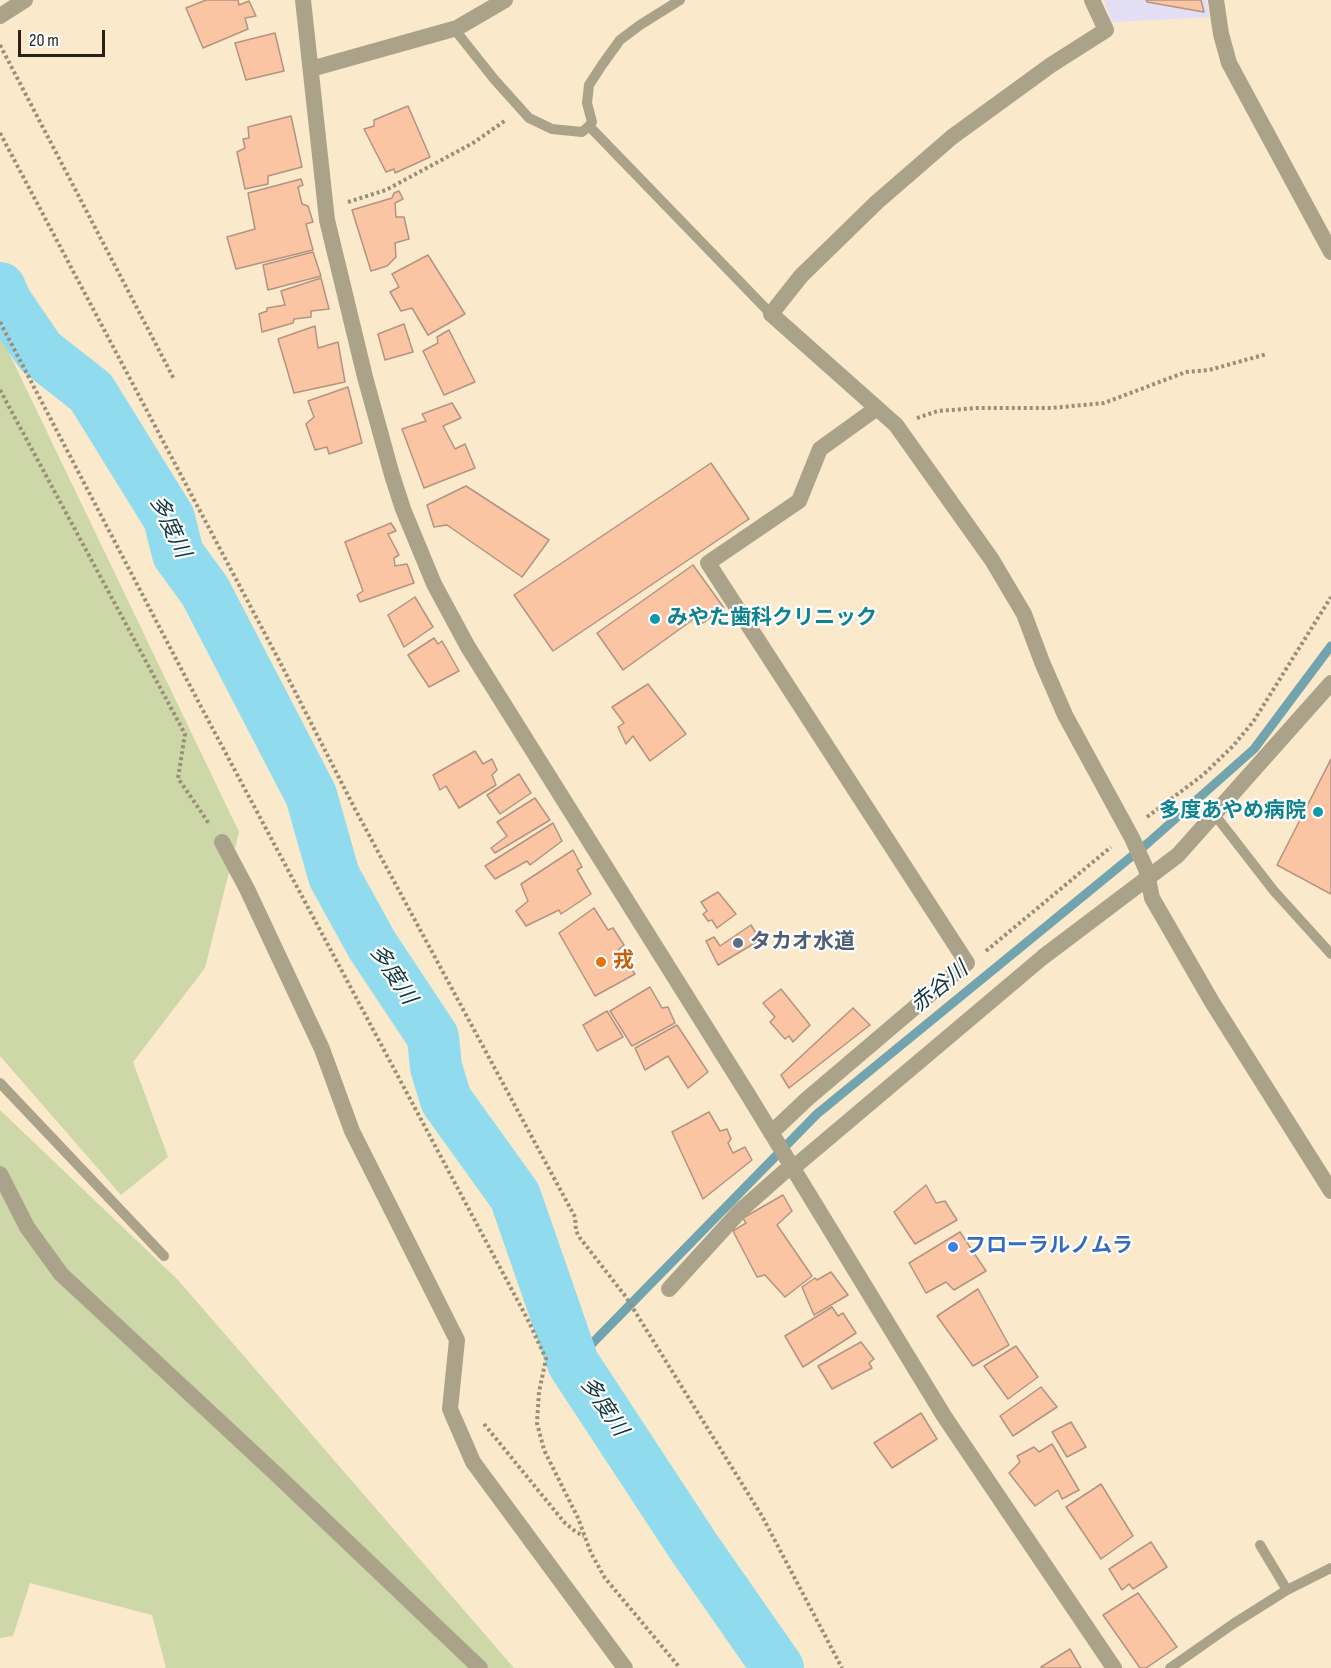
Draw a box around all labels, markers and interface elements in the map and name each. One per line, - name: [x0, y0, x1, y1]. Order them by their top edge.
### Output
- scale bar: [21, 18, 108, 56]
- text: 20 m: [29, 30, 59, 51]
- water label: 多度川: [143, 492, 195, 562]
- place label: みやた歯科クリニック: [667, 606, 877, 632]
- marker: みやた歯科クリニック: [648, 612, 662, 626]
- place label: 多度あやめ病院: [1159, 799, 1306, 825]
- marker: 多度あやめ病院: [1311, 805, 1325, 819]
- place label: タカオ水道: [750, 930, 855, 956]
- marker: タカオ水道: [731, 936, 745, 950]
- water label: 多度川: [363, 940, 421, 1010]
- place label: 戎: [613, 949, 634, 975]
- marker: 戎: [594, 955, 608, 969]
- water label: 赤谷川: [906, 957, 974, 1019]
- place label: フローラルノムラ: [965, 1234, 1133, 1260]
- marker: フローラルノムラ: [946, 1240, 960, 1254]
- water label: 多度川: [574, 1372, 632, 1442]

